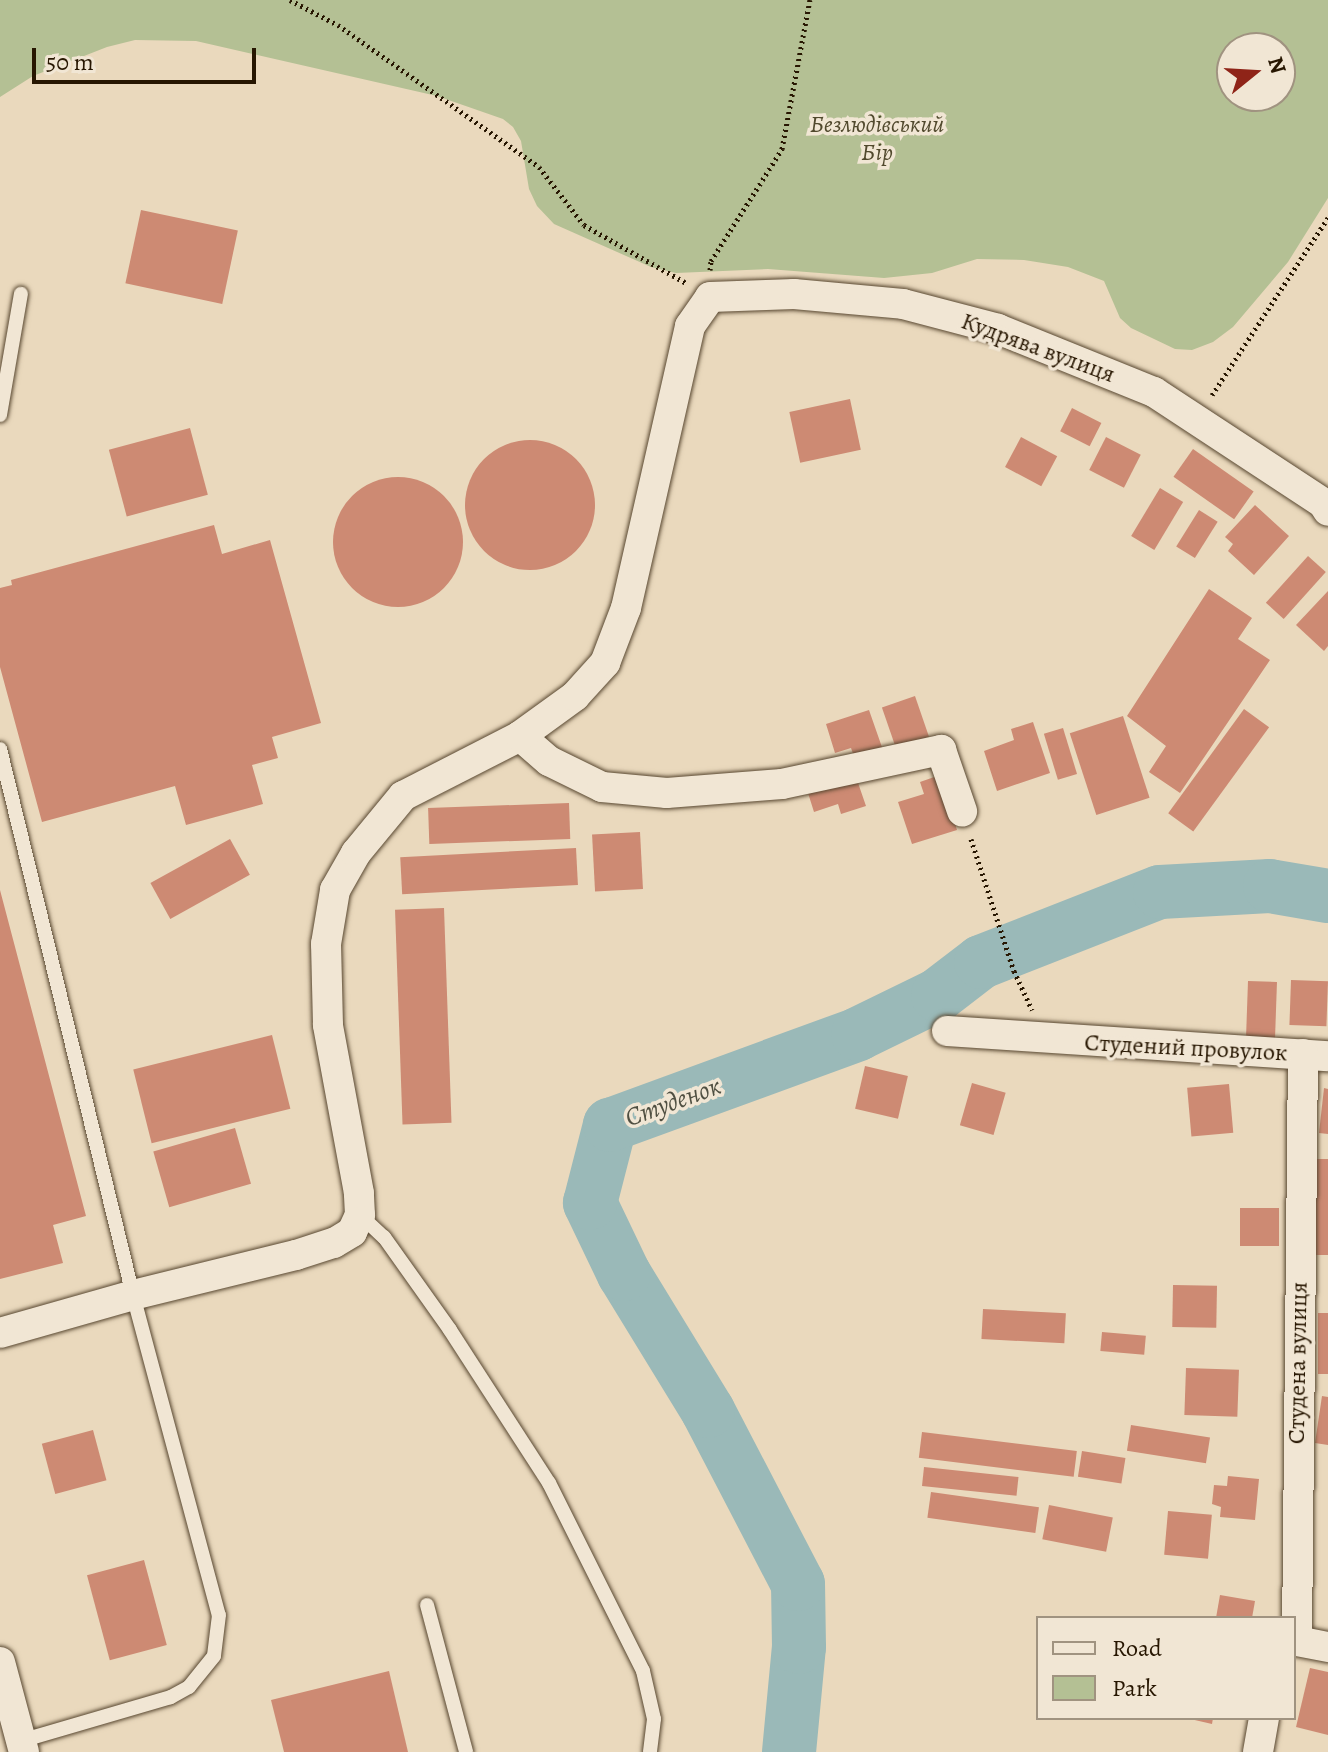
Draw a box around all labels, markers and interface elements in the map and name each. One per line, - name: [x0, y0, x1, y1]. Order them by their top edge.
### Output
- scale bar: [36, 32, 260, 82]
- north arrow: [1216, 32, 1296, 112]
- text: 50 m: [46, 46, 94, 78]
- text: N: [1260, 53, 1294, 77]
- park label: Безлюдівський Бір: [810, 111, 944, 167]
- street label: Кудрява вулиця: [957, 307, 1119, 389]
- street label: Студений провулок: [1084, 1028, 1288, 1068]
- water label: Студенок: [621, 1070, 725, 1134]
- street label: Студена вулиця: [1282, 1282, 1314, 1444]
- legend: [1036, 1616, 1296, 1720]
- text: Road: [1112, 1632, 1162, 1664]
- text: Park: [1112, 1672, 1157, 1704]

